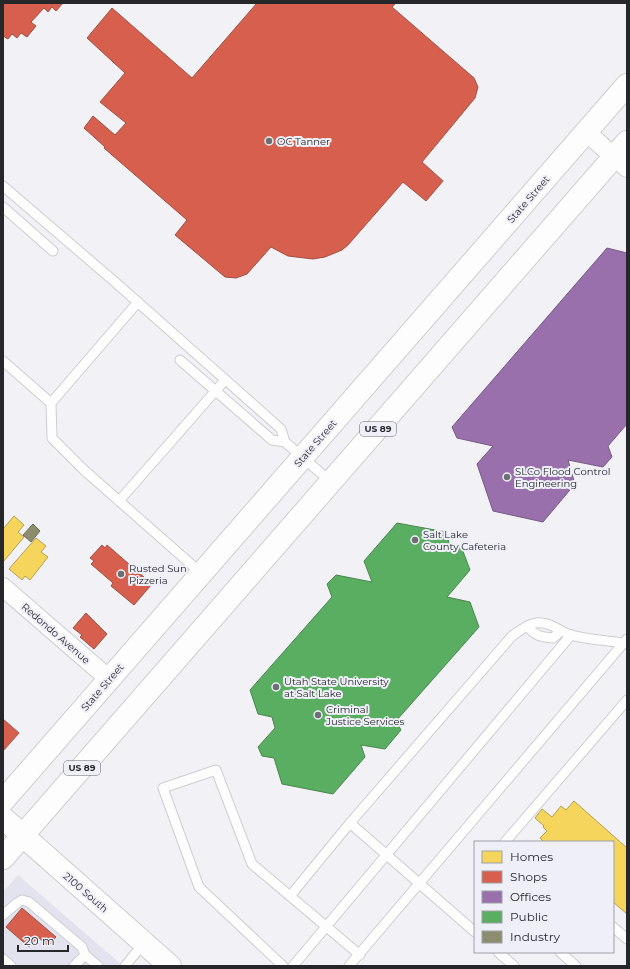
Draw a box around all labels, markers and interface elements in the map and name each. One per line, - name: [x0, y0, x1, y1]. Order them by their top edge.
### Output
- place label: OC Tanner: [277, 135, 330, 148]
- marker: OC Tanner: [264, 136, 274, 146]
- street label: State Street: [504, 173, 553, 226]
- street label: State Street: [291, 417, 340, 470]
- road number: US 89: [360, 422, 396, 436]
- place label: SLCo Flood Control Engineering: [515, 465, 610, 490]
- marker: SLCo Flood Control Engineering: [502, 472, 512, 482]
- place label: Salt Lake County Cafeteria: [423, 528, 506, 553]
- marker: Salt Lake County Cafeteria: [410, 535, 420, 545]
- place label: Rusted Sun Pizzeria: [129, 562, 187, 587]
- marker: Rusted Sun Pizzeria: [116, 569, 126, 579]
- street label: Redondo Avenue: [19, 600, 93, 667]
- street label: State Street: [78, 661, 127, 714]
- place label: Utah State University at Salt Lake: [284, 675, 389, 700]
- marker: Utah State University at Salt Lake: [271, 682, 281, 692]
- place label: Criminal Justice Services: [325, 703, 405, 728]
- marker: Criminal Justice Services: [313, 710, 323, 720]
- road number: US 89: [64, 761, 100, 775]
- legend: [474, 841, 614, 953]
- text: Homes: [510, 849, 553, 864]
- street label: 2100 South: [61, 869, 111, 915]
- text: Shops: [510, 869, 547, 884]
- text: Offices: [510, 889, 551, 904]
- text: Public: [510, 909, 548, 924]
- scale bar: [18, 927, 68, 953]
- text: Industry: [510, 929, 560, 944]
- text: 20 m: [24, 933, 55, 948]

